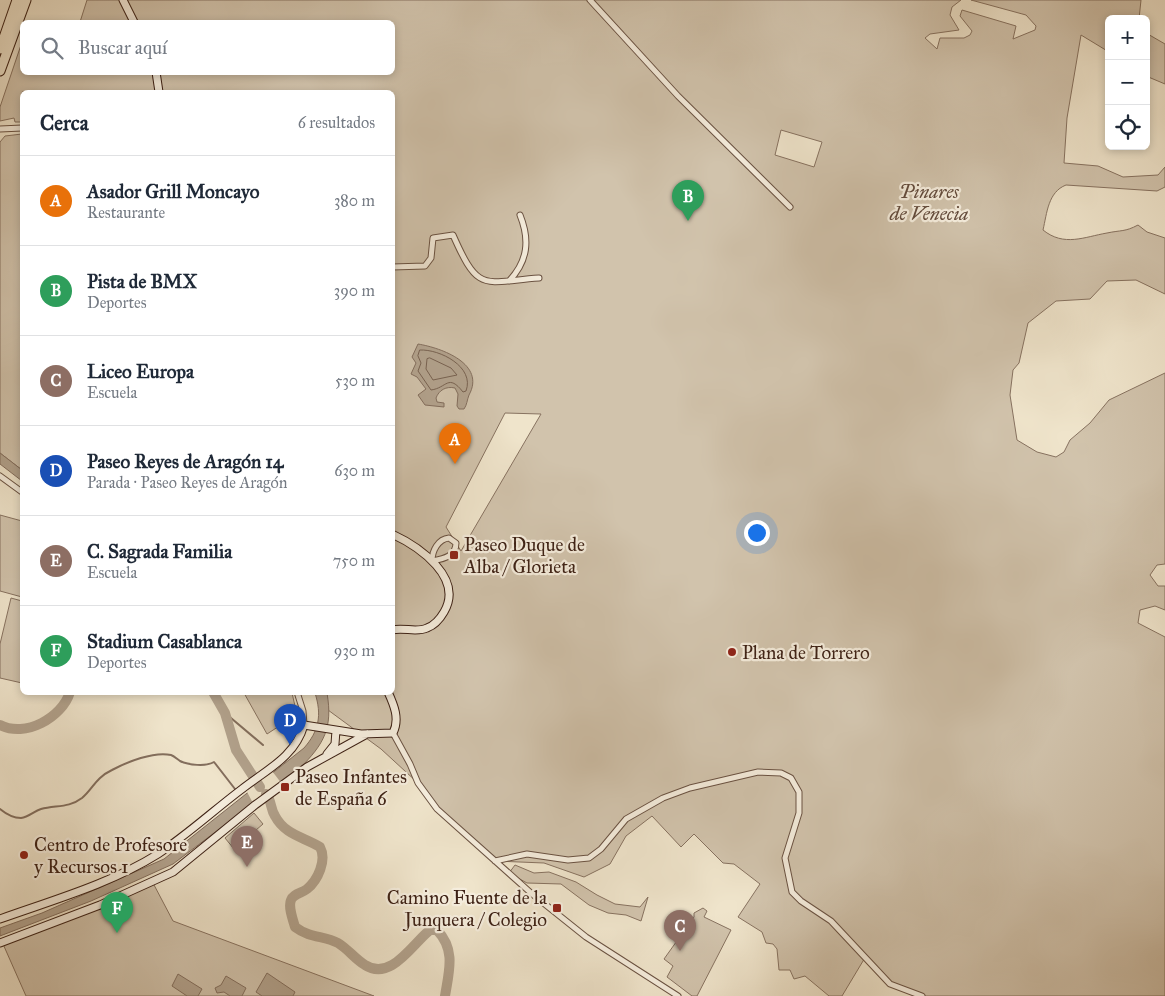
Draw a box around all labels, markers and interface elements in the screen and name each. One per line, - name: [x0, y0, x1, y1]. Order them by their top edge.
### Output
- map controls: [1105, 15, 1150, 150]
- button: +: [1105, 15, 1150, 60]
- search box: [20, 20, 395, 75]
- icon: search: [38, 34, 66, 62]
- text: Buscar aquí: [78, 36, 167, 59]
- button: −: [1105, 60, 1150, 105]
- button: locate: [1105, 105, 1150, 150]
- text: Cerca: [40, 110, 89, 136]
- text: 6 resultados: [298, 113, 375, 132]
- text: Asador Grill Moncayo: [87, 180, 259, 203]
- pin: B: [672, 180, 704, 221]
- park label: Pinares de Venecia: [889, 180, 968, 225]
- text: A: [51, 191, 61, 210]
- text: 380 m: [334, 191, 375, 210]
- text: Restaurante: [87, 203, 165, 222]
- text: Pista de BMX: [87, 270, 197, 293]
- text: B: [51, 281, 61, 300]
- text: 390 m: [334, 281, 375, 300]
- text: Deportes: [87, 293, 147, 312]
- text: Liceo Europa: [87, 360, 194, 383]
- text: C: [51, 371, 61, 390]
- text: 530 m: [335, 371, 375, 390]
- text: Escuela: [87, 383, 137, 402]
- pin: A: [439, 423, 471, 464]
- text: Paseo Reyes de Aragón 14: [87, 450, 283, 473]
- text: D: [50, 461, 62, 480]
- text: 630 m: [334, 461, 375, 480]
- text: Parada · Paseo Reyes de Aragón: [87, 473, 287, 492]
- your location: [744, 520, 770, 546]
- place label: Paseo Duque de Alba / Glorieta: [463, 533, 585, 578]
- text: C. Sagrada Familia: [87, 540, 232, 563]
- marker: Paseo Duque de Alba / Glorieta: [448, 549, 460, 561]
- text: E: [50, 551, 62, 570]
- text: 750 m: [333, 551, 375, 570]
- text: Escuela: [87, 563, 137, 582]
- text: Stadium Casablanca: [87, 630, 242, 653]
- text: F: [51, 641, 61, 660]
- text: 930 m: [334, 641, 375, 660]
- place label: Plana de Torrero: [742, 641, 870, 664]
- marker: Plana de Torrero: [726, 646, 738, 658]
- text: Deportes: [87, 653, 147, 672]
- pin: D: [274, 704, 306, 745]
- place label: Paseo Infantes de España 6: [295, 765, 407, 810]
- marker: Paseo Infantes de España 6: [279, 781, 291, 793]
- pin: E: [231, 826, 263, 867]
- place label: Centro de Profesore y Recursos 1: [34, 833, 187, 878]
- marker: Centro de Profesore y Recursos 1: [18, 849, 30, 861]
- place label: Camino Fuente de la Junquera / Colegio: [387, 886, 548, 932]
- pin: F: [101, 892, 133, 933]
- marker: Camino Fuente de la Junquera / Colegio: [551, 902, 563, 914]
- pin: C: [664, 910, 696, 951]

